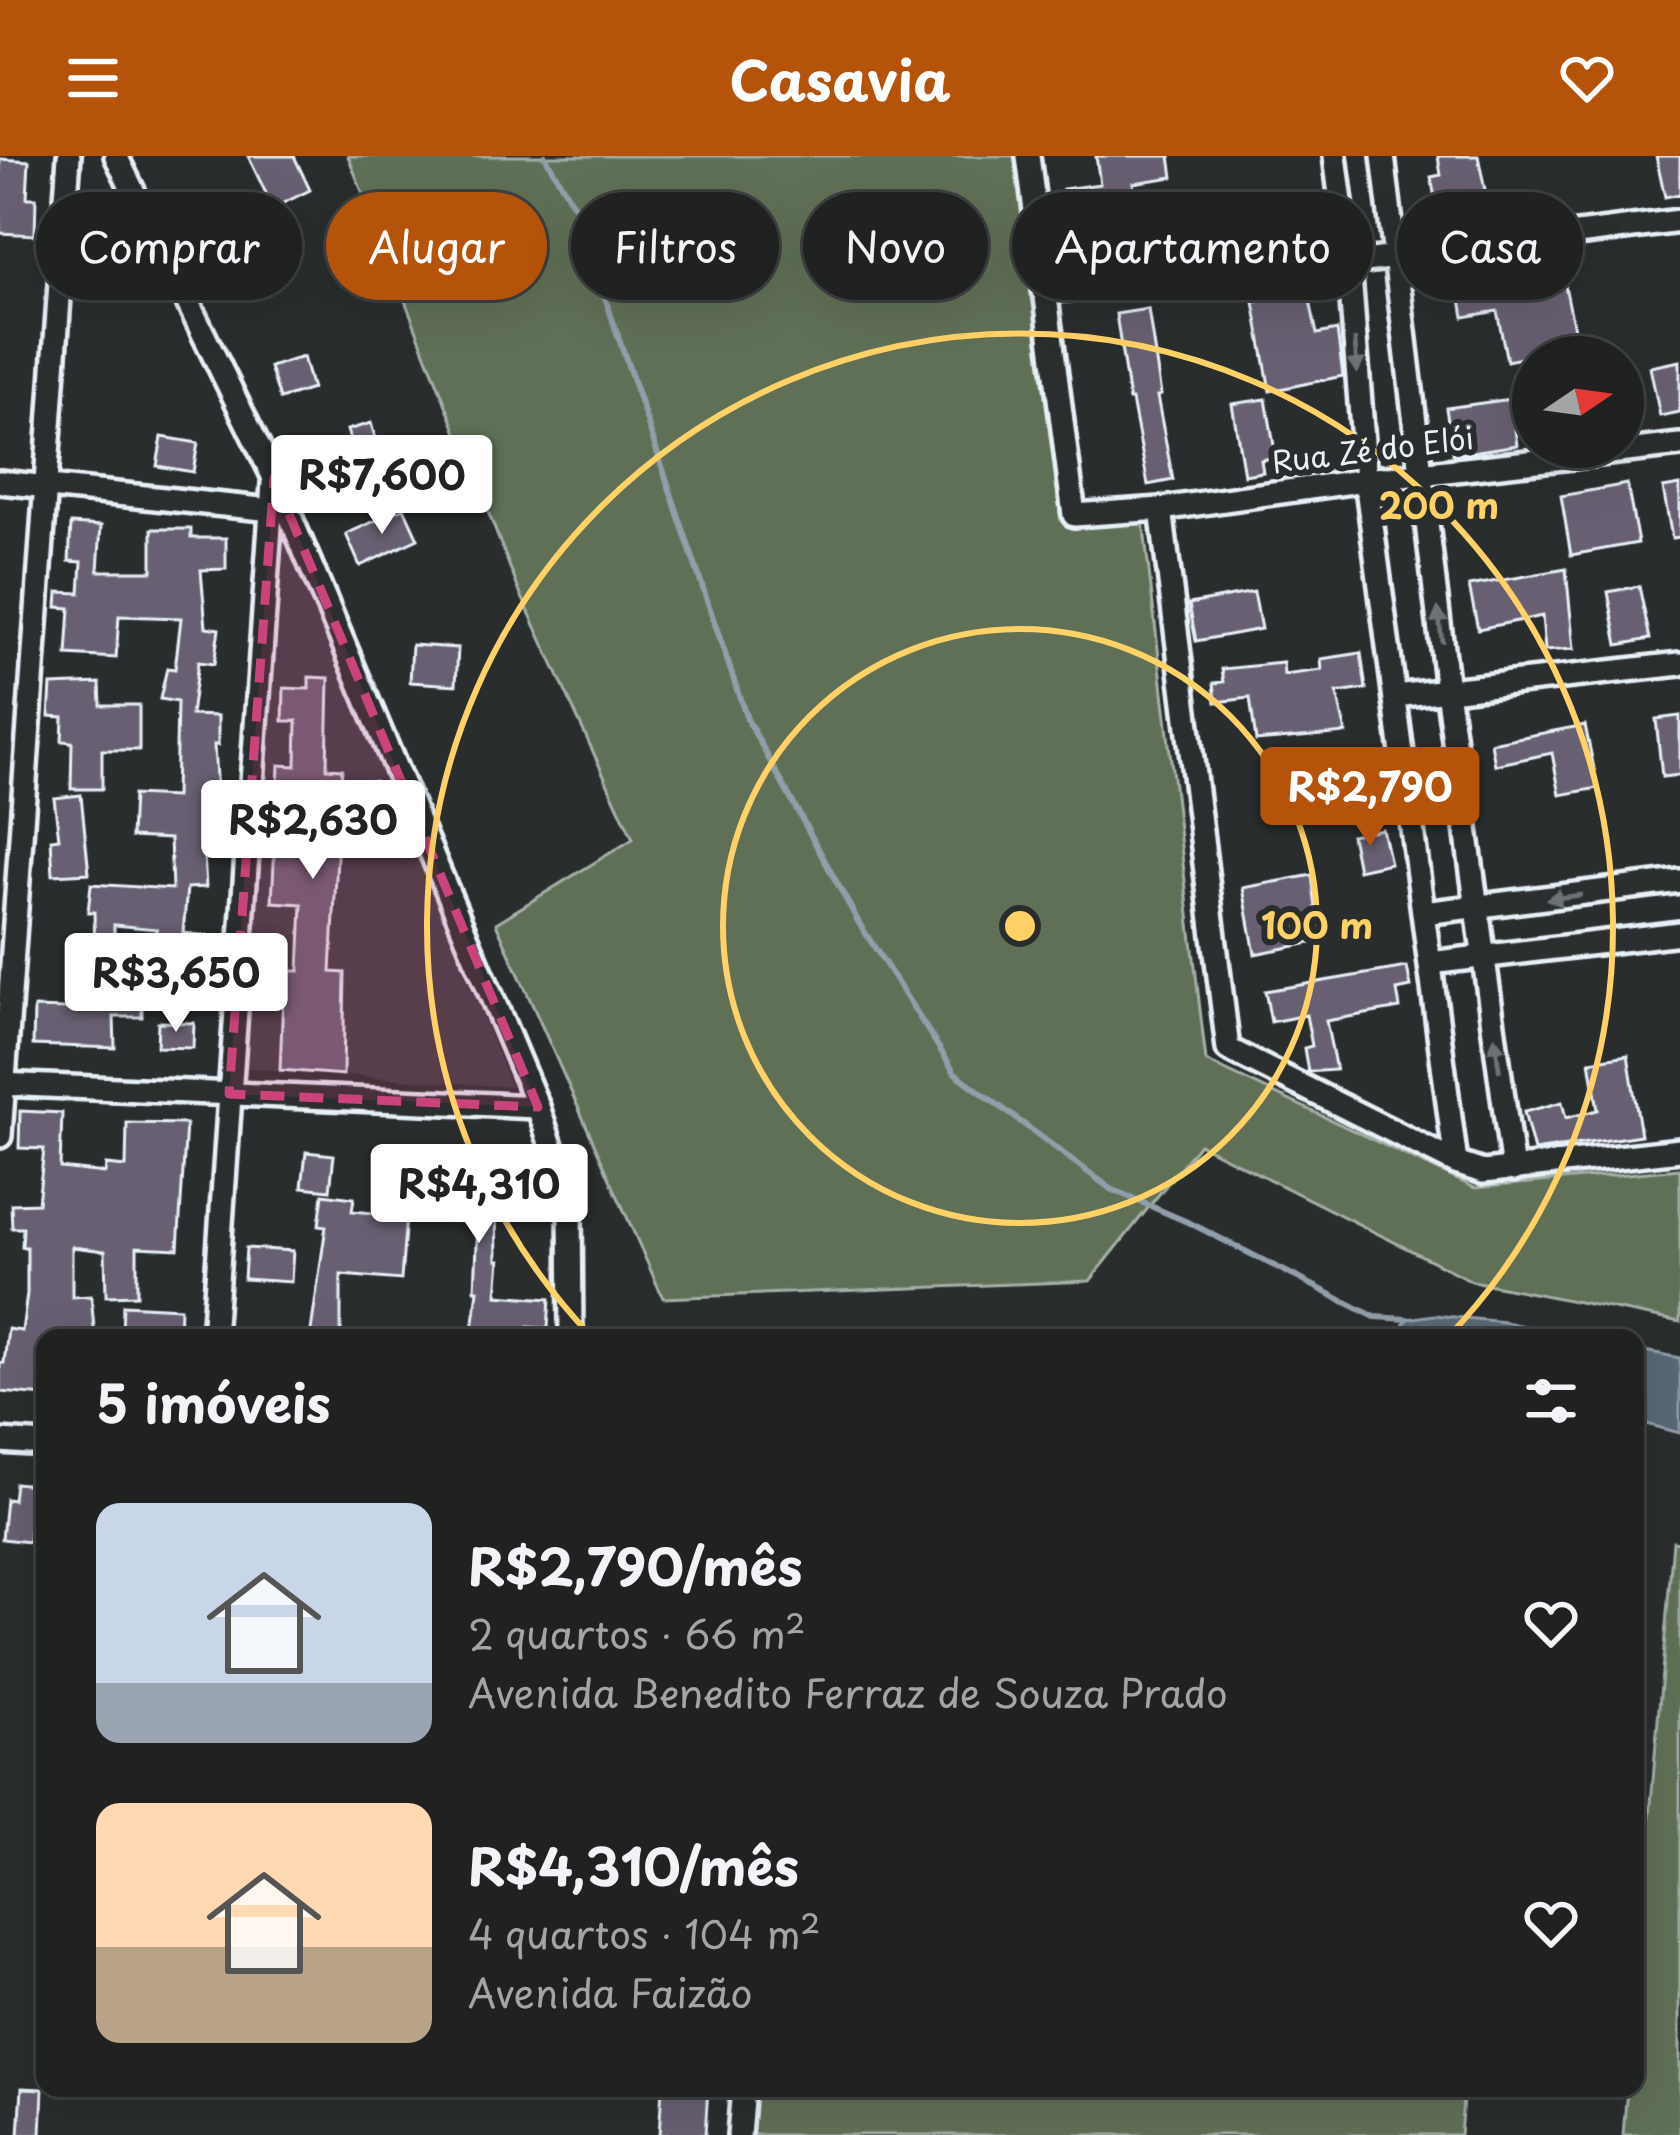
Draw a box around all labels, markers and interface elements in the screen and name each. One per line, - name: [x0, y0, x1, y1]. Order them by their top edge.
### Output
- text: Casavia: [729, 38, 951, 119]
- icon: menu: [60, 45, 126, 111]
- icon: heart: [1554, 45, 1620, 111]
- chip: Comprar: [36, 192, 302, 300]
- chip: Alugar: [326, 192, 547, 300]
- chip: Filtros: [571, 192, 779, 300]
- chip: Novo: [803, 192, 988, 300]
- chip: Apartamento: [1012, 192, 1373, 300]
- chip: Casa: [1397, 192, 1583, 300]
- north arrow: [1512, 336, 1644, 468]
- map controls: [1512, 336, 1644, 468]
- one-way arrow: [1347, 338, 1366, 375]
- street label: Rua Zé do Elói: [1269, 414, 1476, 483]
- pin: R$7,600: [271, 435, 493, 537]
- text: R$7,600: [298, 444, 466, 503]
- text: 200 m: [1379, 477, 1499, 531]
- one-way arrow: [1430, 606, 1449, 644]
- pin: R$2,790: [1259, 747, 1481, 849]
- text: R$2,790: [1287, 756, 1453, 815]
- pin: R$2,630: [202, 780, 424, 882]
- text: R$2,630: [228, 789, 398, 848]
- one-way arrow: [1545, 887, 1582, 906]
- text: 100 m: [1261, 897, 1373, 951]
- centre of rings: [999, 905, 1041, 947]
- pin: R$3,650: [65, 933, 287, 1035]
- text: R$3,650: [92, 942, 260, 1001]
- one-way arrow: [1487, 1034, 1506, 1072]
- pin: R$4,310: [368, 1144, 590, 1246]
- text: R$4,310: [398, 1153, 560, 1212]
- text: 5 imóveis: [96, 1363, 331, 1440]
- icon: filters: [1518, 1368, 1584, 1434]
- text: R$2,790/mês: [468, 1526, 802, 1603]
- icon: home: [192, 1551, 336, 1695]
- icon: heart: [1518, 1590, 1584, 1656]
- text: 2 quartos · 66 m²: [468, 1603, 806, 1662]
- text: Avenida Benedito Ferraz de Souza Prado: [468, 1662, 1228, 1721]
- text: R$4,310/mês: [468, 1826, 799, 1903]
- icon: home: [192, 1851, 336, 1995]
- icon: heart: [1518, 1890, 1584, 1956]
- text: 4 quartos · 104 m²: [468, 1903, 821, 1962]
- text: Avenida Faizão: [468, 1962, 752, 2021]

